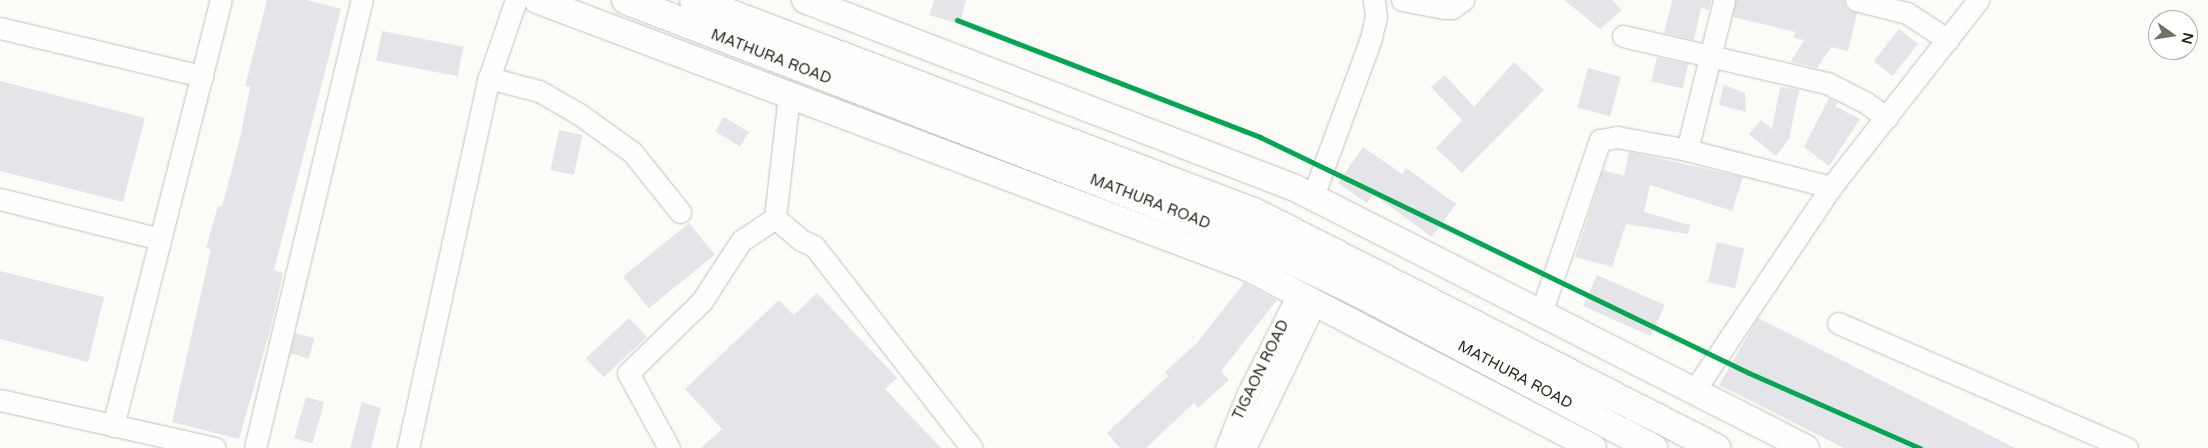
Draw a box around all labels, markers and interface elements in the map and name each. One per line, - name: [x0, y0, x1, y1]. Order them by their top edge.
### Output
- north arrow: [2148, 10, 2198, 60]
- street label: MATHURA ROAD: [708, 26, 834, 88]
- text: N: [2178, 31, 2197, 46]
- street label: MATHURA ROAD: [1087, 171, 1213, 233]
- street label: TIGAON ROAD: [1229, 317, 1293, 423]
- street label: MATHURA ROAD: [1455, 337, 1575, 413]

